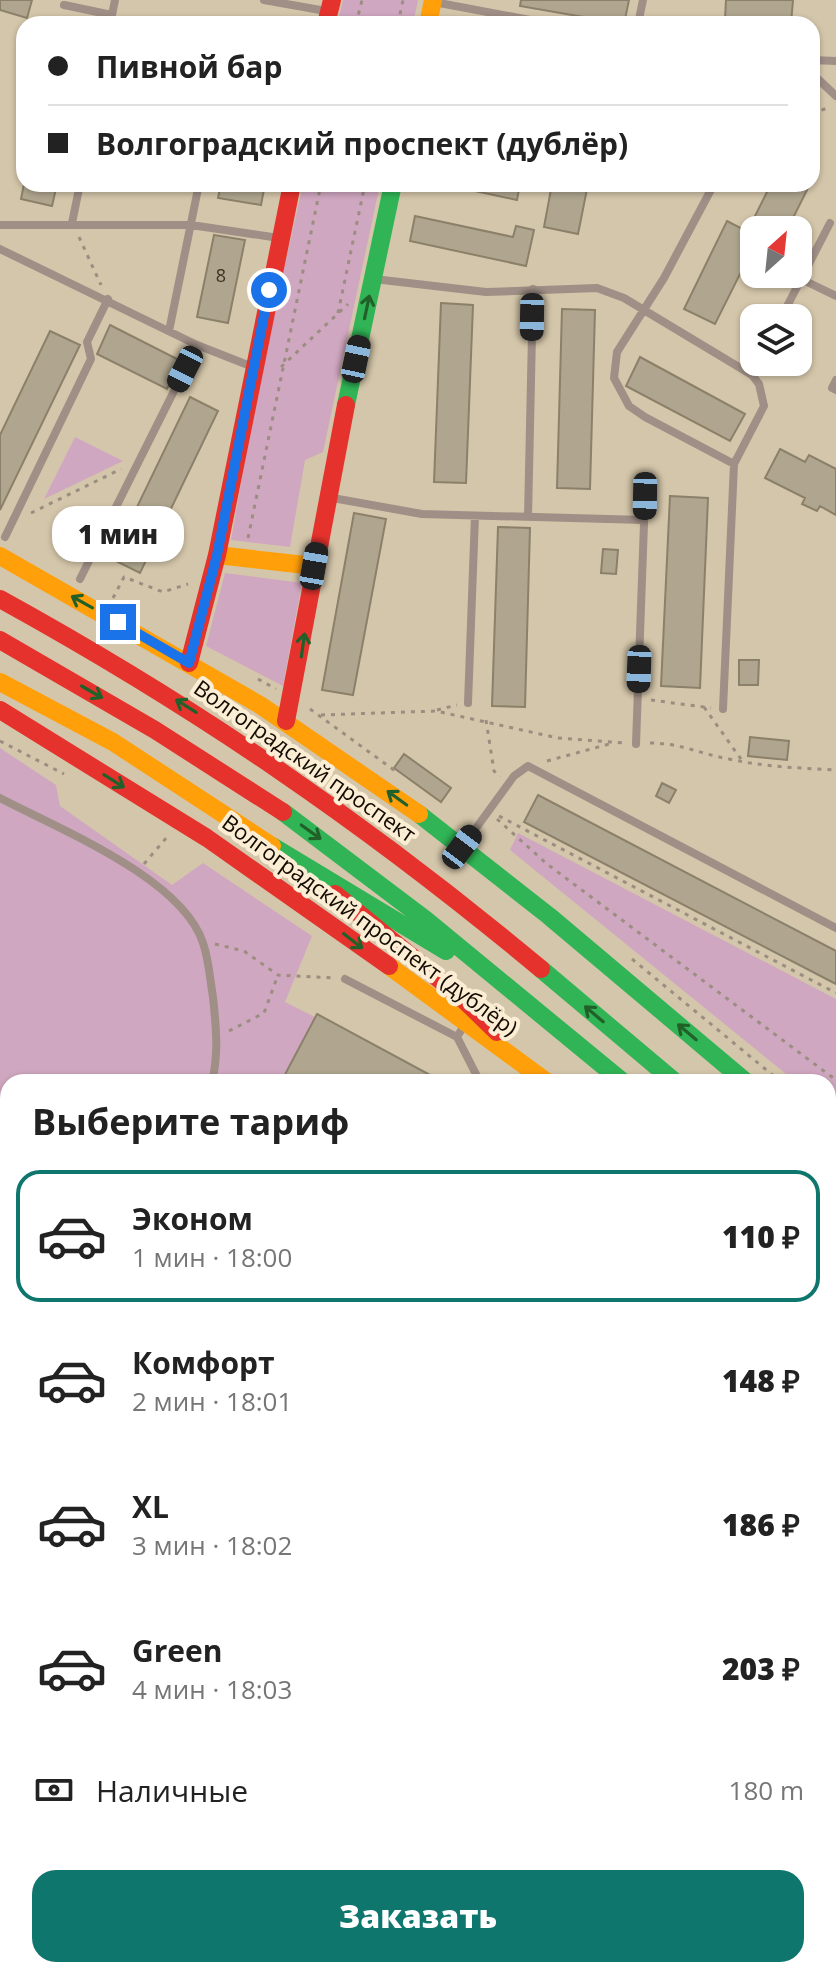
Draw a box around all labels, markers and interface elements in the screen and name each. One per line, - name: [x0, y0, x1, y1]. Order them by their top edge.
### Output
- text: Пивной бар: [96, 46, 282, 87]
- text: Волгоградский проспект (дублёр): [96, 123, 628, 164]
- north arrow: [740, 216, 812, 288]
- map controls: [740, 216, 812, 376]
- house number: 8: [216, 263, 226, 287]
- route start: [251, 272, 287, 308]
- car: [520, 293, 544, 341]
- one-way arrow: [360, 295, 375, 321]
- button: layers: [740, 304, 812, 376]
- car: [339, 333, 373, 385]
- car: [163, 342, 207, 396]
- car: [633, 472, 657, 520]
- callout: 1 мин: [52, 506, 184, 562]
- text: 1 мин: [78, 516, 158, 552]
- car: [298, 540, 330, 592]
- one-way arrow: [70, 594, 94, 609]
- route end: [100, 604, 136, 640]
- one-way arrow: [296, 633, 311, 658]
- car: [626, 645, 652, 693]
- street label: Волгоградский проспект: [189, 672, 423, 848]
- one-way arrow: [80, 684, 103, 700]
- one-way arrow: [175, 697, 198, 713]
- one-way arrow: [102, 773, 125, 789]
- one-way arrow: [387, 790, 409, 806]
- street label: Волгоградский проспект (дублёр): [217, 807, 524, 1042]
- car: [438, 821, 486, 873]
- one-way arrow: [300, 823, 321, 840]
- one-way arrow: [342, 932, 363, 949]
- one-way arrow: [584, 1005, 605, 1023]
- one-way arrow: [677, 1023, 697, 1041]
- text: Выберите тариф: [32, 1097, 349, 1146]
- text: Эконом: [132, 1198, 253, 1239]
- icon: car: [36, 1200, 108, 1272]
- text: 110 ₽: [722, 1216, 800, 1257]
- text: 1 мин · 18:00: [132, 1239, 292, 1275]
- text: Комфорт: [132, 1342, 275, 1383]
- icon: car: [36, 1344, 108, 1416]
- text: 148 ₽: [722, 1360, 800, 1401]
- text: 2 мин · 18:01: [132, 1383, 292, 1419]
- text: XL: [132, 1486, 169, 1527]
- icon: car: [36, 1488, 108, 1560]
- text: 186 ₽: [722, 1504, 800, 1545]
- text: 3 мин · 18:02: [132, 1527, 292, 1563]
- text: Green: [132, 1630, 223, 1671]
- icon: car: [36, 1632, 108, 1704]
- text: 203 ₽: [722, 1648, 800, 1689]
- text: 4 мин · 18:03: [132, 1671, 292, 1707]
- icon: cash: [32, 1768, 76, 1812]
- text: Наличные: [96, 1770, 248, 1811]
- text: 180 m: [729, 1772, 804, 1808]
- button: Заказать: [32, 1870, 804, 1962]

